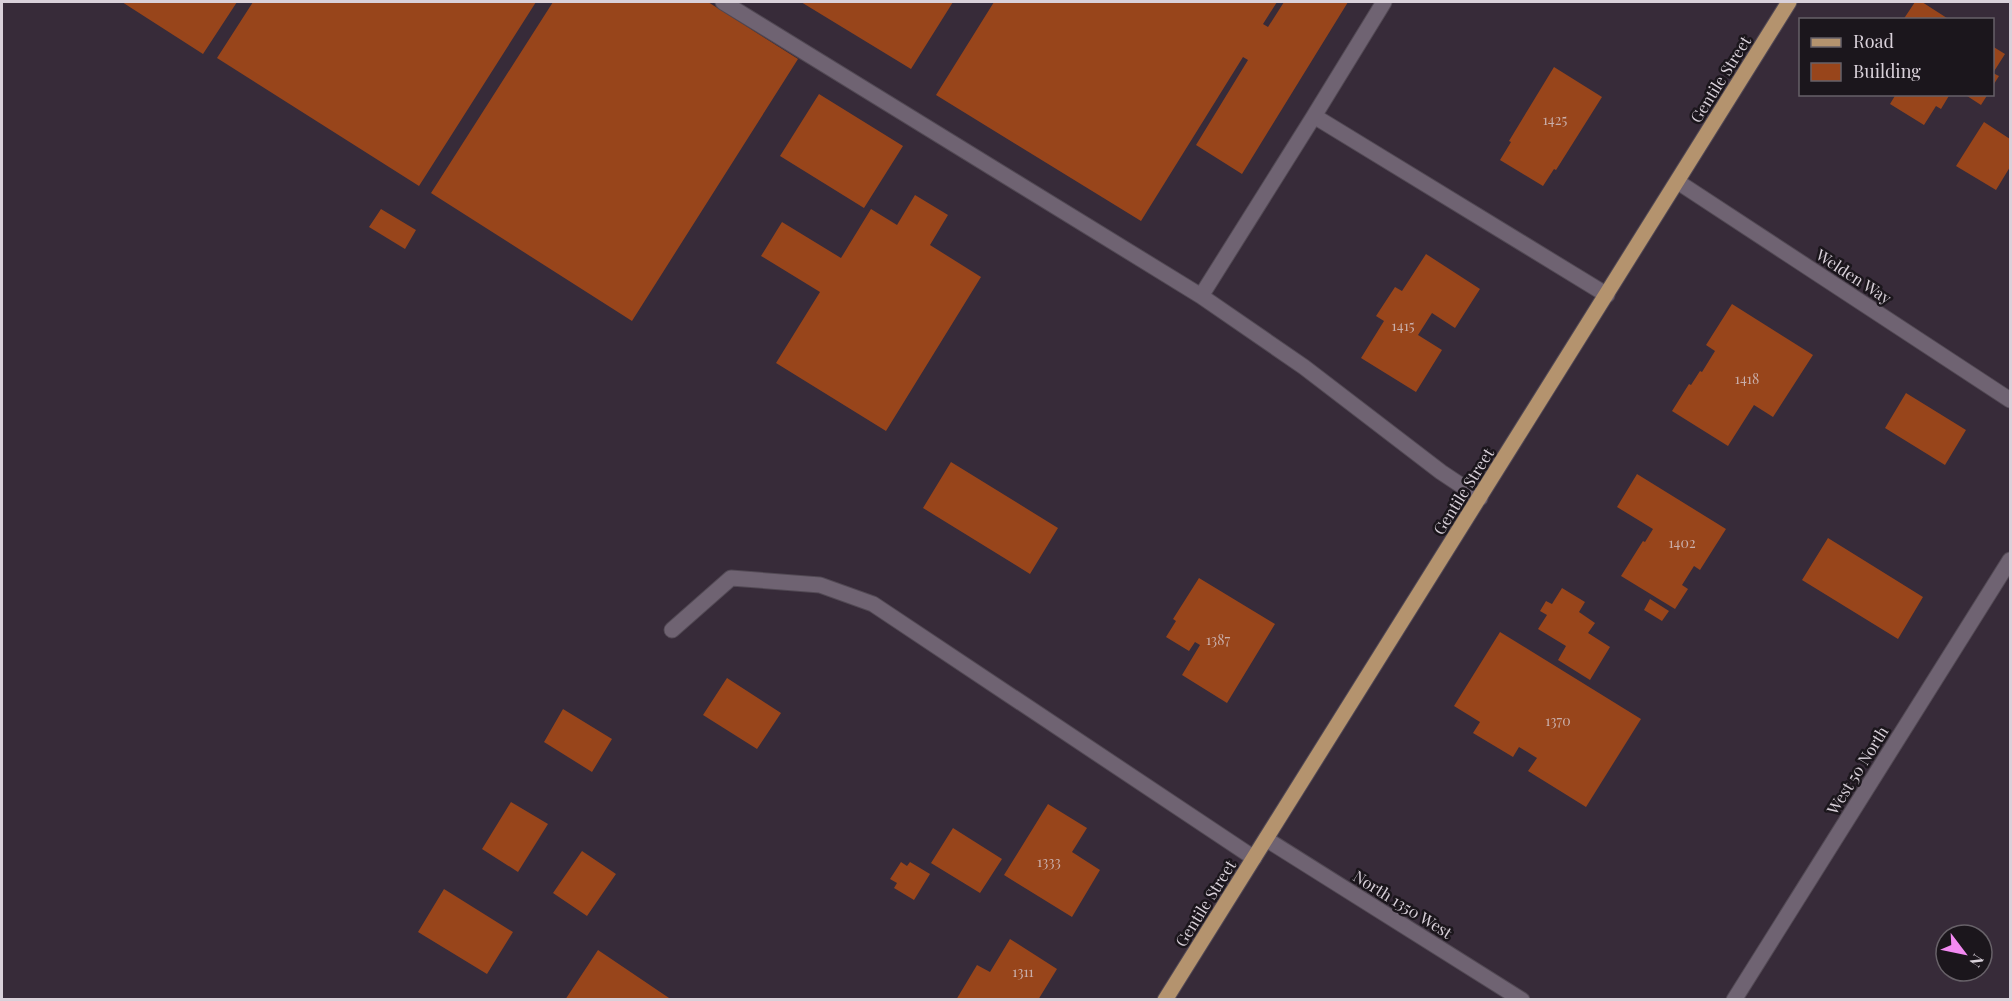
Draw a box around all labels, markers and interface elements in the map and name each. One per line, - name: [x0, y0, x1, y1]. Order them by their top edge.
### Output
- legend: [1799, 18, 1994, 96]
- text: Road: [1853, 29, 1894, 53]
- street label: Gentile Street: [1685, 31, 1755, 126]
- text: Building: [1853, 59, 1921, 83]
- house number: 1425: [1543, 110, 1567, 129]
- street label: Welden Way: [1811, 243, 1896, 308]
- house number: 1415: [1392, 316, 1415, 335]
- house number: 1418: [1735, 369, 1759, 388]
- street label: Gentile Street: [1428, 443, 1498, 538]
- house number: 1402: [1668, 533, 1696, 552]
- house number: 1387: [1206, 630, 1230, 649]
- house number: 1370: [1545, 711, 1571, 730]
- street label: West 50 North: [1821, 721, 1893, 819]
- house number: 1333: [1037, 852, 1061, 871]
- street label: Gentile Street: [1170, 855, 1240, 950]
- street label: North 1350 West: [1350, 865, 1457, 943]
- north arrow: [1934, 923, 1994, 983]
- text: N: [1965, 951, 1989, 972]
- house number: 1311: [1012, 962, 1034, 981]

